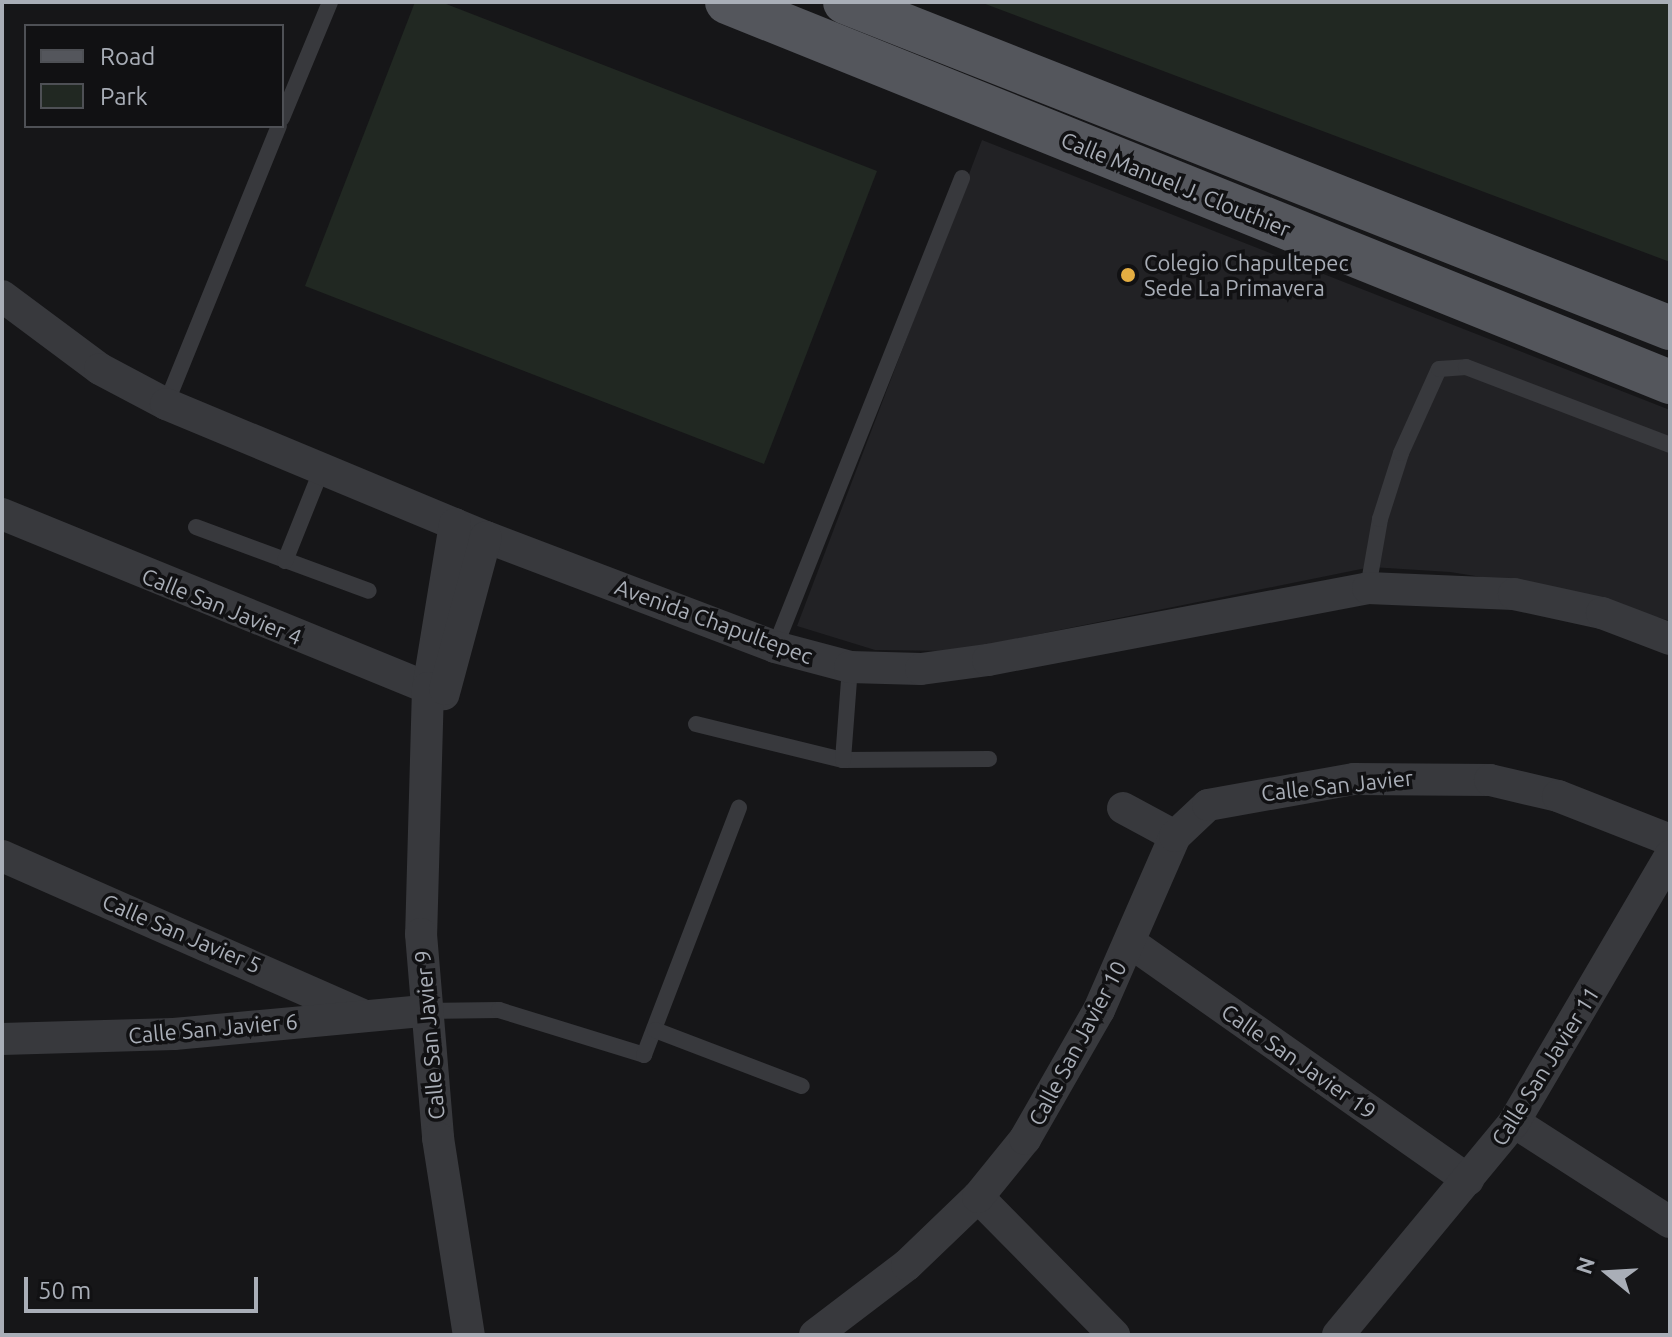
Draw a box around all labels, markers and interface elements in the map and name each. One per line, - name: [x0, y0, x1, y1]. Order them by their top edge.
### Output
- legend: [24, 24, 284, 128]
- text: Road: [100, 43, 155, 70]
- text: Park: [100, 83, 148, 110]
- street label: Calle Manuel J. Clouthier: [1057, 126, 1295, 242]
- place label: Colegio Chapultepec Sede La Primavera: [1144, 249, 1349, 300]
- marker: Colegio Chapultepec Sede La Primavera: [1119, 266, 1137, 284]
- street label: Calle San Javier 4: [138, 562, 306, 650]
- street label: Avenida Chapultepec: [612, 573, 816, 669]
- street label: Calle San Javier: [1260, 764, 1414, 806]
- street label: Calle San Javier 5: [99, 888, 265, 978]
- street label: Calle San Javier 9: [408, 949, 450, 1121]
- street label: Calle San Javier 10: [1023, 956, 1131, 1130]
- street label: Calle San Javier 11: [1485, 982, 1605, 1150]
- street label: Calle San Javier 19: [1217, 998, 1381, 1124]
- street label: Calle San Javier 6: [127, 1007, 299, 1049]
- north arrow: [1568, 1233, 1648, 1313]
- text: N: [1570, 1254, 1599, 1277]
- scale bar: [28, 1261, 262, 1311]
- text: 50 m: [38, 1277, 91, 1304]

